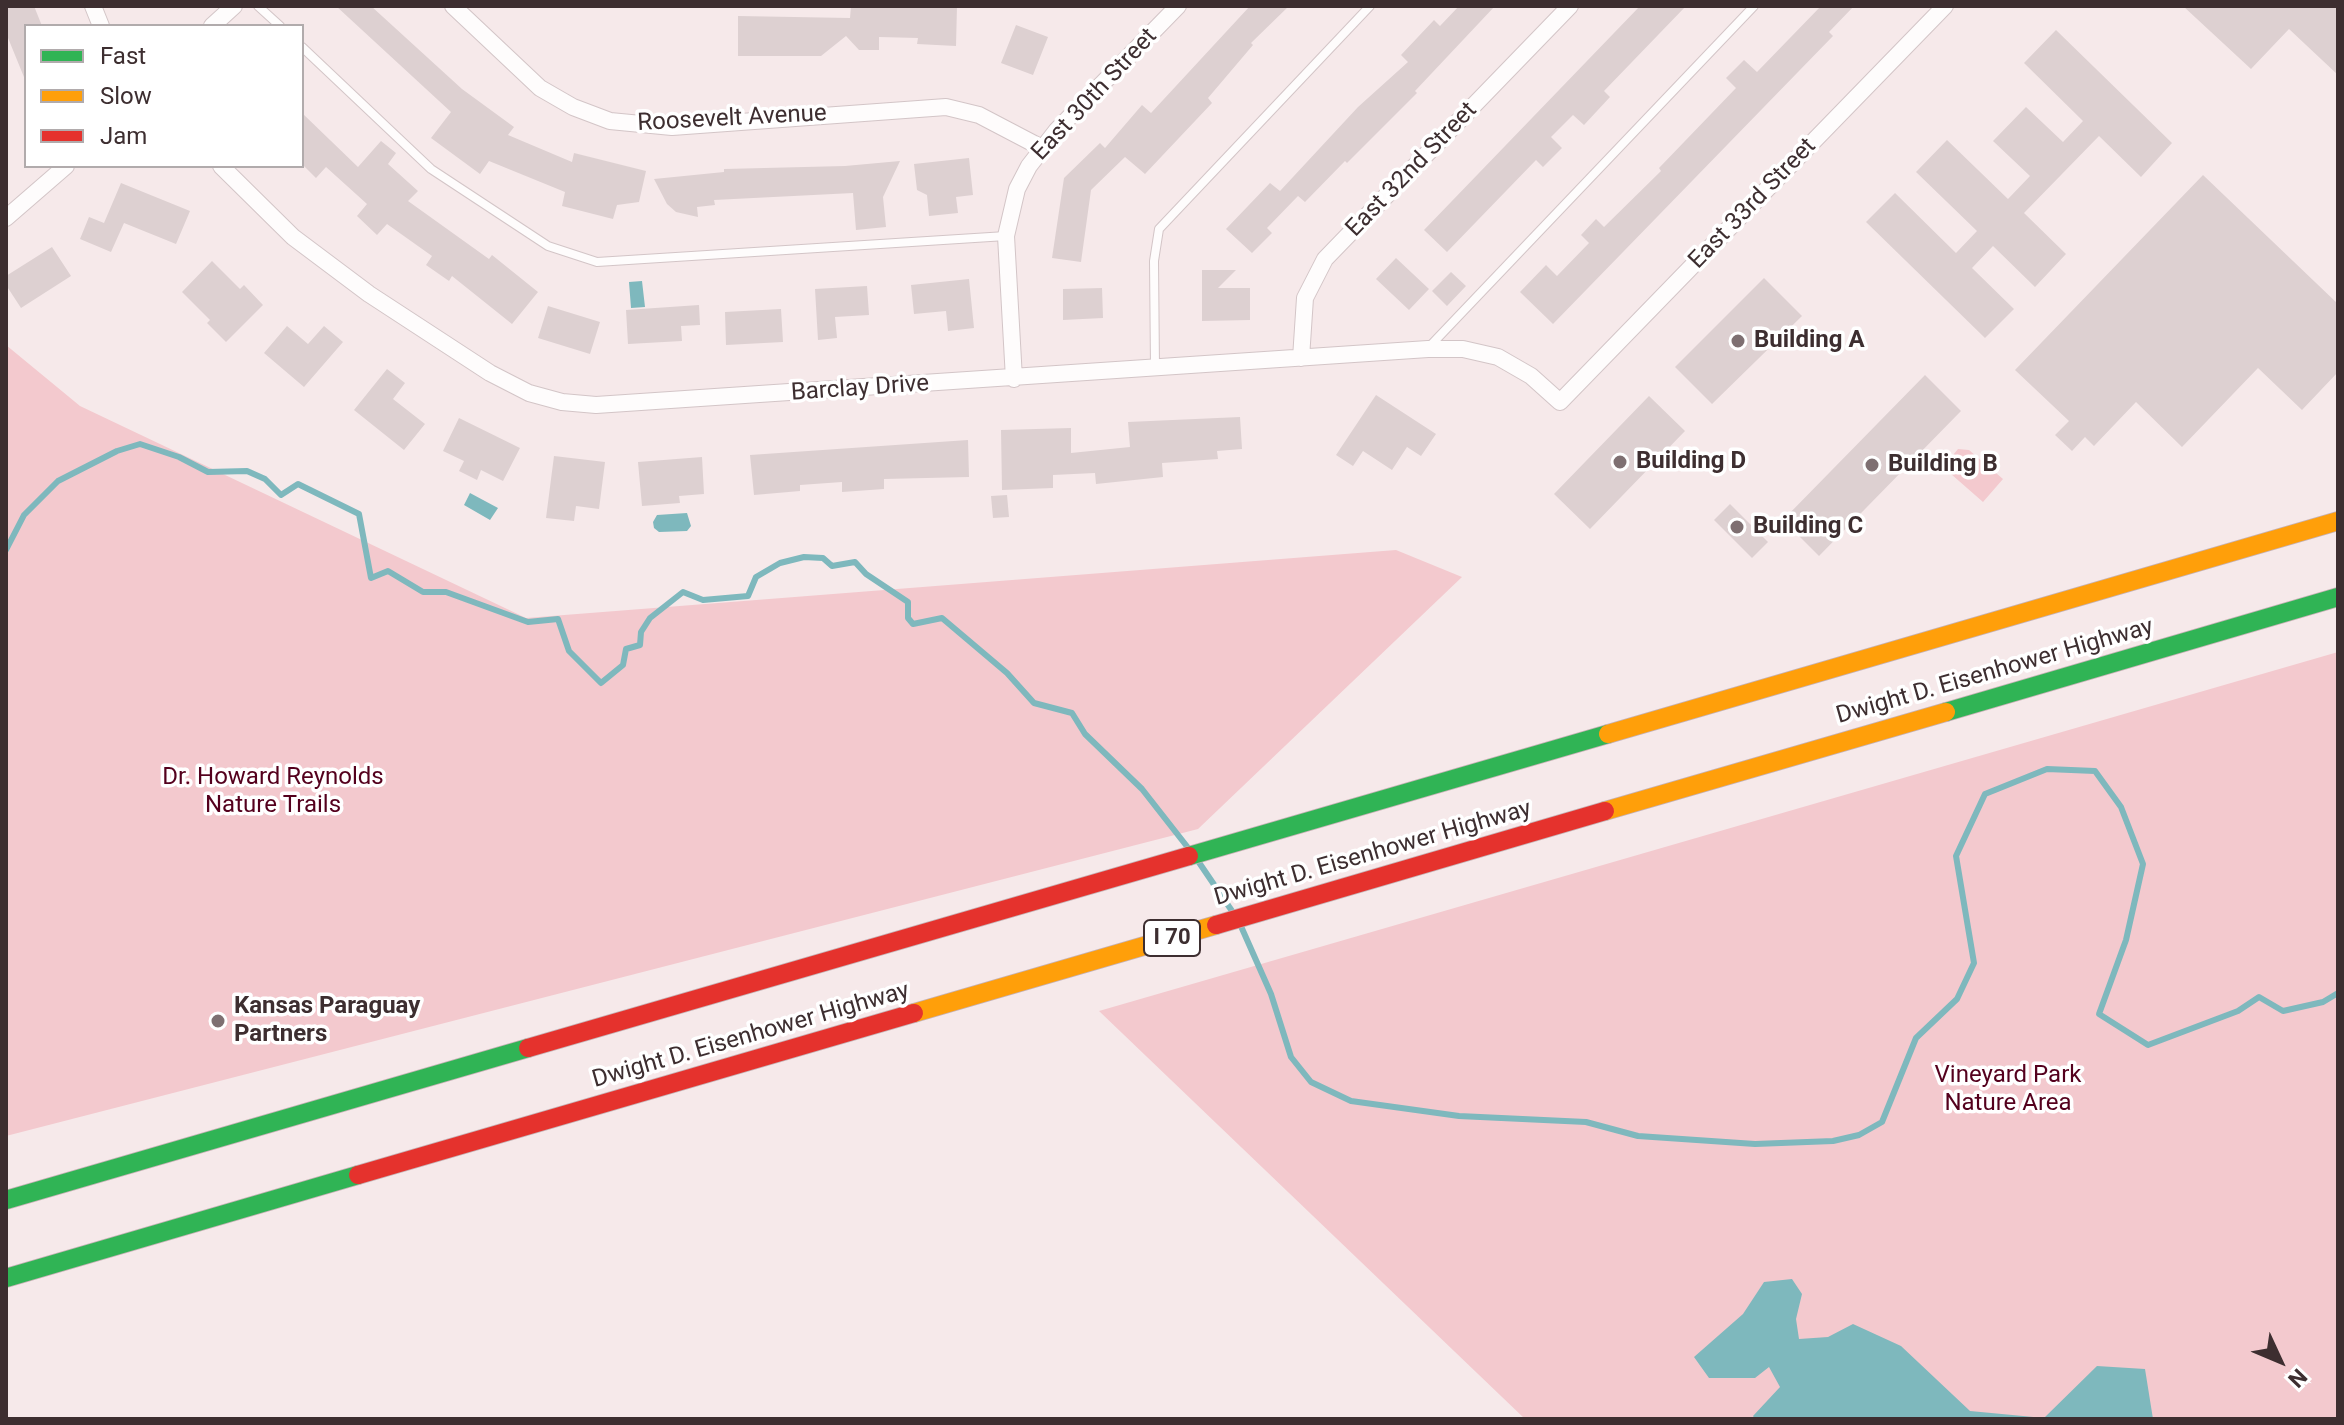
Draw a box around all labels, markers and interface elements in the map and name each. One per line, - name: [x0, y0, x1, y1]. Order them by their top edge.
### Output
- street label: East 30th Street: [1026, 23, 1164, 167]
- legend: [24, 24, 304, 168]
- text: Fast: [100, 42, 146, 70]
- text: Slow: [100, 82, 152, 110]
- street label: East 32nd Street: [1341, 97, 1483, 243]
- street label: Roosevelt Avenue: [637, 100, 827, 138]
- text: Jam: [100, 122, 147, 150]
- street label: East 33rd Street: [1683, 133, 1823, 275]
- place label: Building A: [1754, 327, 1865, 355]
- marker: Building A: [1729, 332, 1747, 350]
- street label: Barclay Drive: [790, 370, 930, 408]
- place label: Building D: [1636, 448, 1746, 476]
- place label: Building B: [1888, 451, 1998, 479]
- marker: Building D: [1611, 453, 1629, 471]
- marker: Building B: [1863, 456, 1881, 474]
- place label: Building C: [1753, 513, 1863, 541]
- marker: Building C: [1728, 518, 1746, 536]
- street label: Dwight D. Eisenhower Highway: [1833, 613, 2157, 731]
- park label: Dr. Howard Reynolds Nature Trails: [162, 764, 384, 820]
- street label: Dwight D. Eisenhower Highway: [1211, 795, 1535, 913]
- road number: I 70: [1144, 920, 1200, 956]
- street label: Dwight D. Eisenhower Highway: [589, 977, 913, 1095]
- place label: Kansas Paraguay Partners: [234, 993, 420, 1049]
- marker: Kansas Paraguay Partners: [209, 1012, 227, 1030]
- park label: Vineyard Park Nature Area: [1935, 1062, 2081, 1118]
- north arrow: [2240, 1321, 2320, 1401]
- text: N: [2283, 1364, 2312, 1392]

